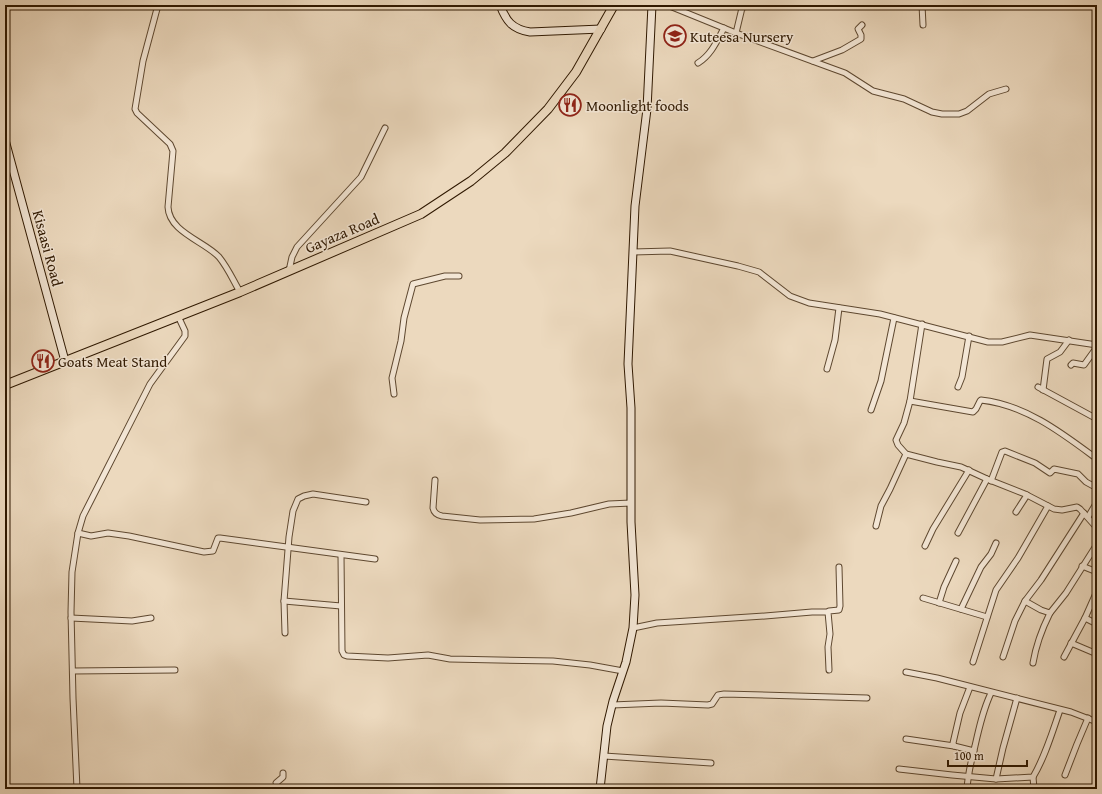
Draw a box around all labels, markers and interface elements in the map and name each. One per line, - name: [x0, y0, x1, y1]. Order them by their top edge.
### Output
- school or university icon: Kuteesa Nursery: [662, 23, 688, 49]
- place label: Kuteesa Nursery: [690, 26, 794, 47]
- restaurant icon: Moonlight foods: [557, 92, 583, 118]
- place label: Moonlight foods: [586, 95, 689, 116]
- street label: Kisaasi Road: [28, 208, 68, 288]
- street label: Gayaza Road: [302, 208, 382, 258]
- restaurant icon: Goats Meat Stand: [30, 348, 56, 374]
- place label: Goats Meat Stand: [58, 351, 167, 372]
- scale bar: [948, 742, 1027, 768]
- text: 100 m: [954, 747, 984, 764]

